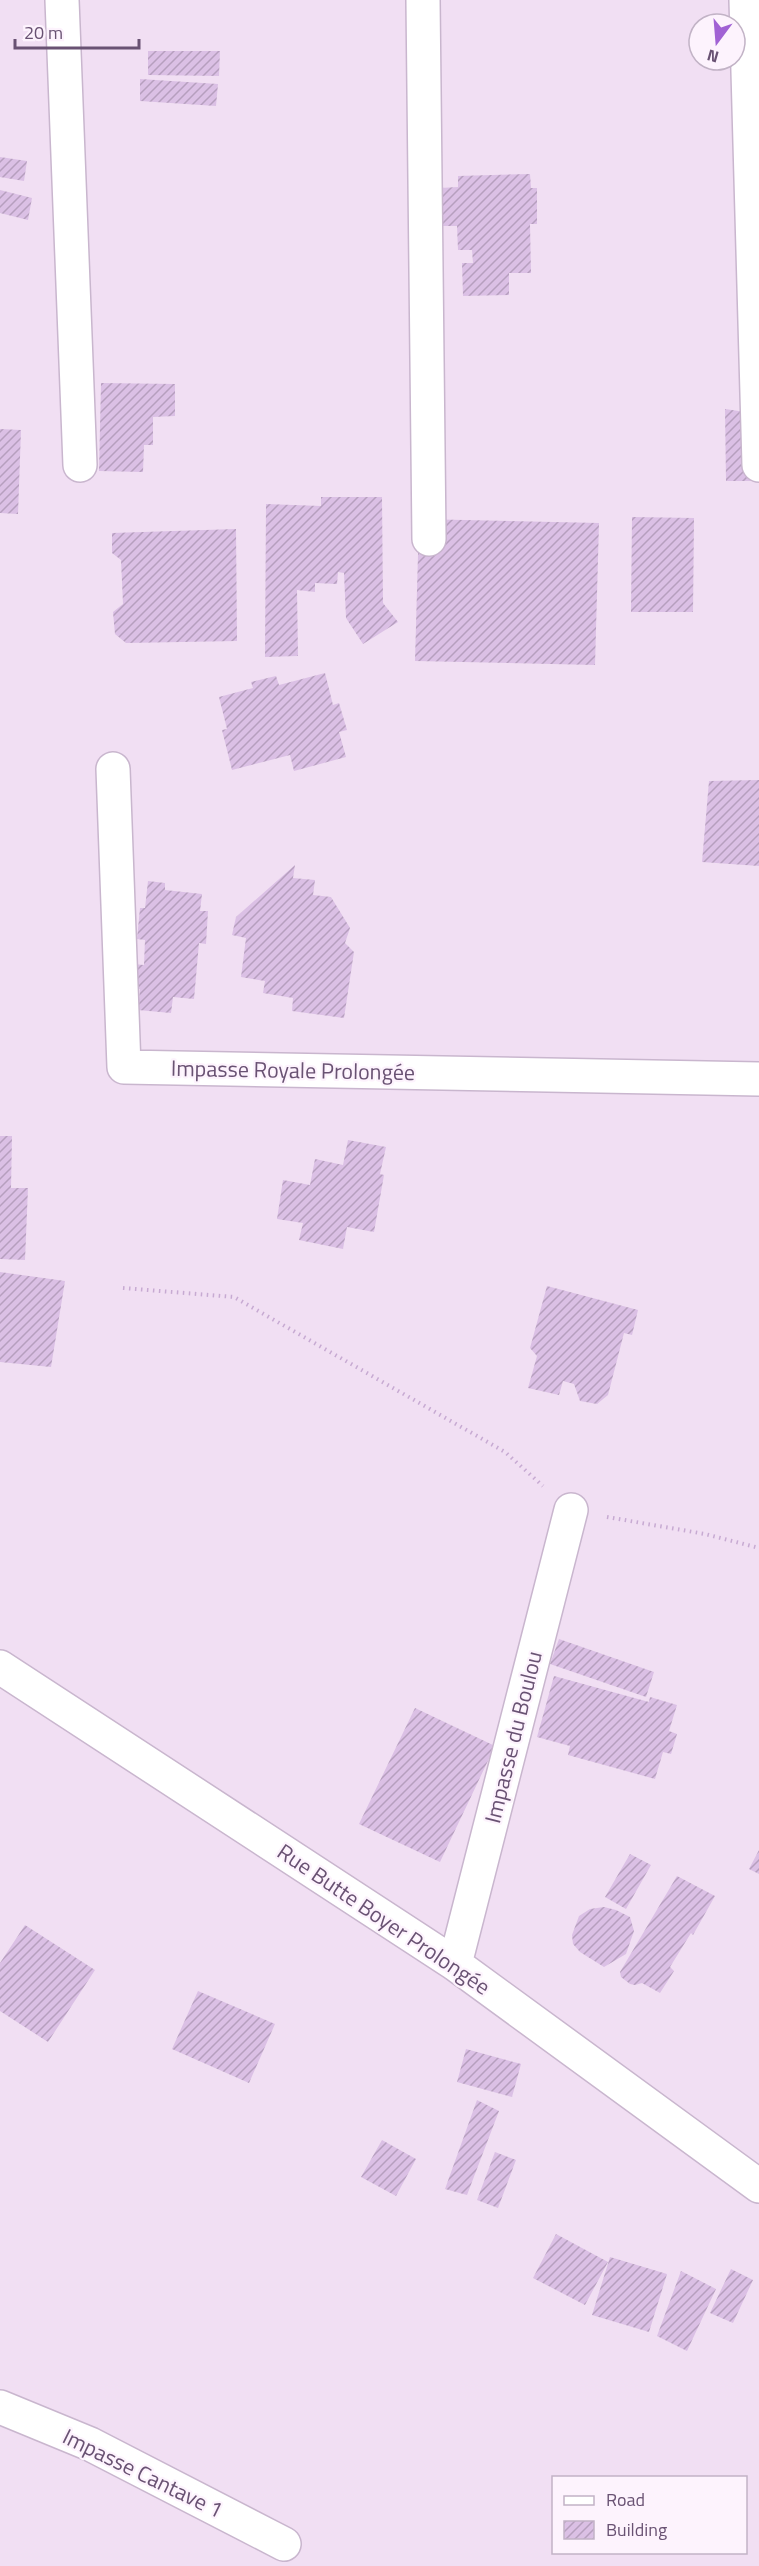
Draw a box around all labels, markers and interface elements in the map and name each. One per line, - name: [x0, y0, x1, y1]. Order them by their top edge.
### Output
- scale bar: [15, 12, 140, 50]
- north arrow: [687, 12, 747, 72]
- text: 20 m: [24, 19, 63, 46]
- text: N: [704, 43, 722, 69]
- street label: Impasse Royale Prolongée: [171, 1051, 415, 1089]
- street label: Impasse du Boulou: [475, 1647, 551, 1827]
- street label: Rue Butte Boyer Prolongée: [271, 1835, 497, 2003]
- street label: Impasse Cantave 1: [57, 2419, 229, 2527]
- legend: [552, 2476, 747, 2554]
- text: Road: [606, 2486, 645, 2513]
- text: Building: [606, 2516, 667, 2543]

